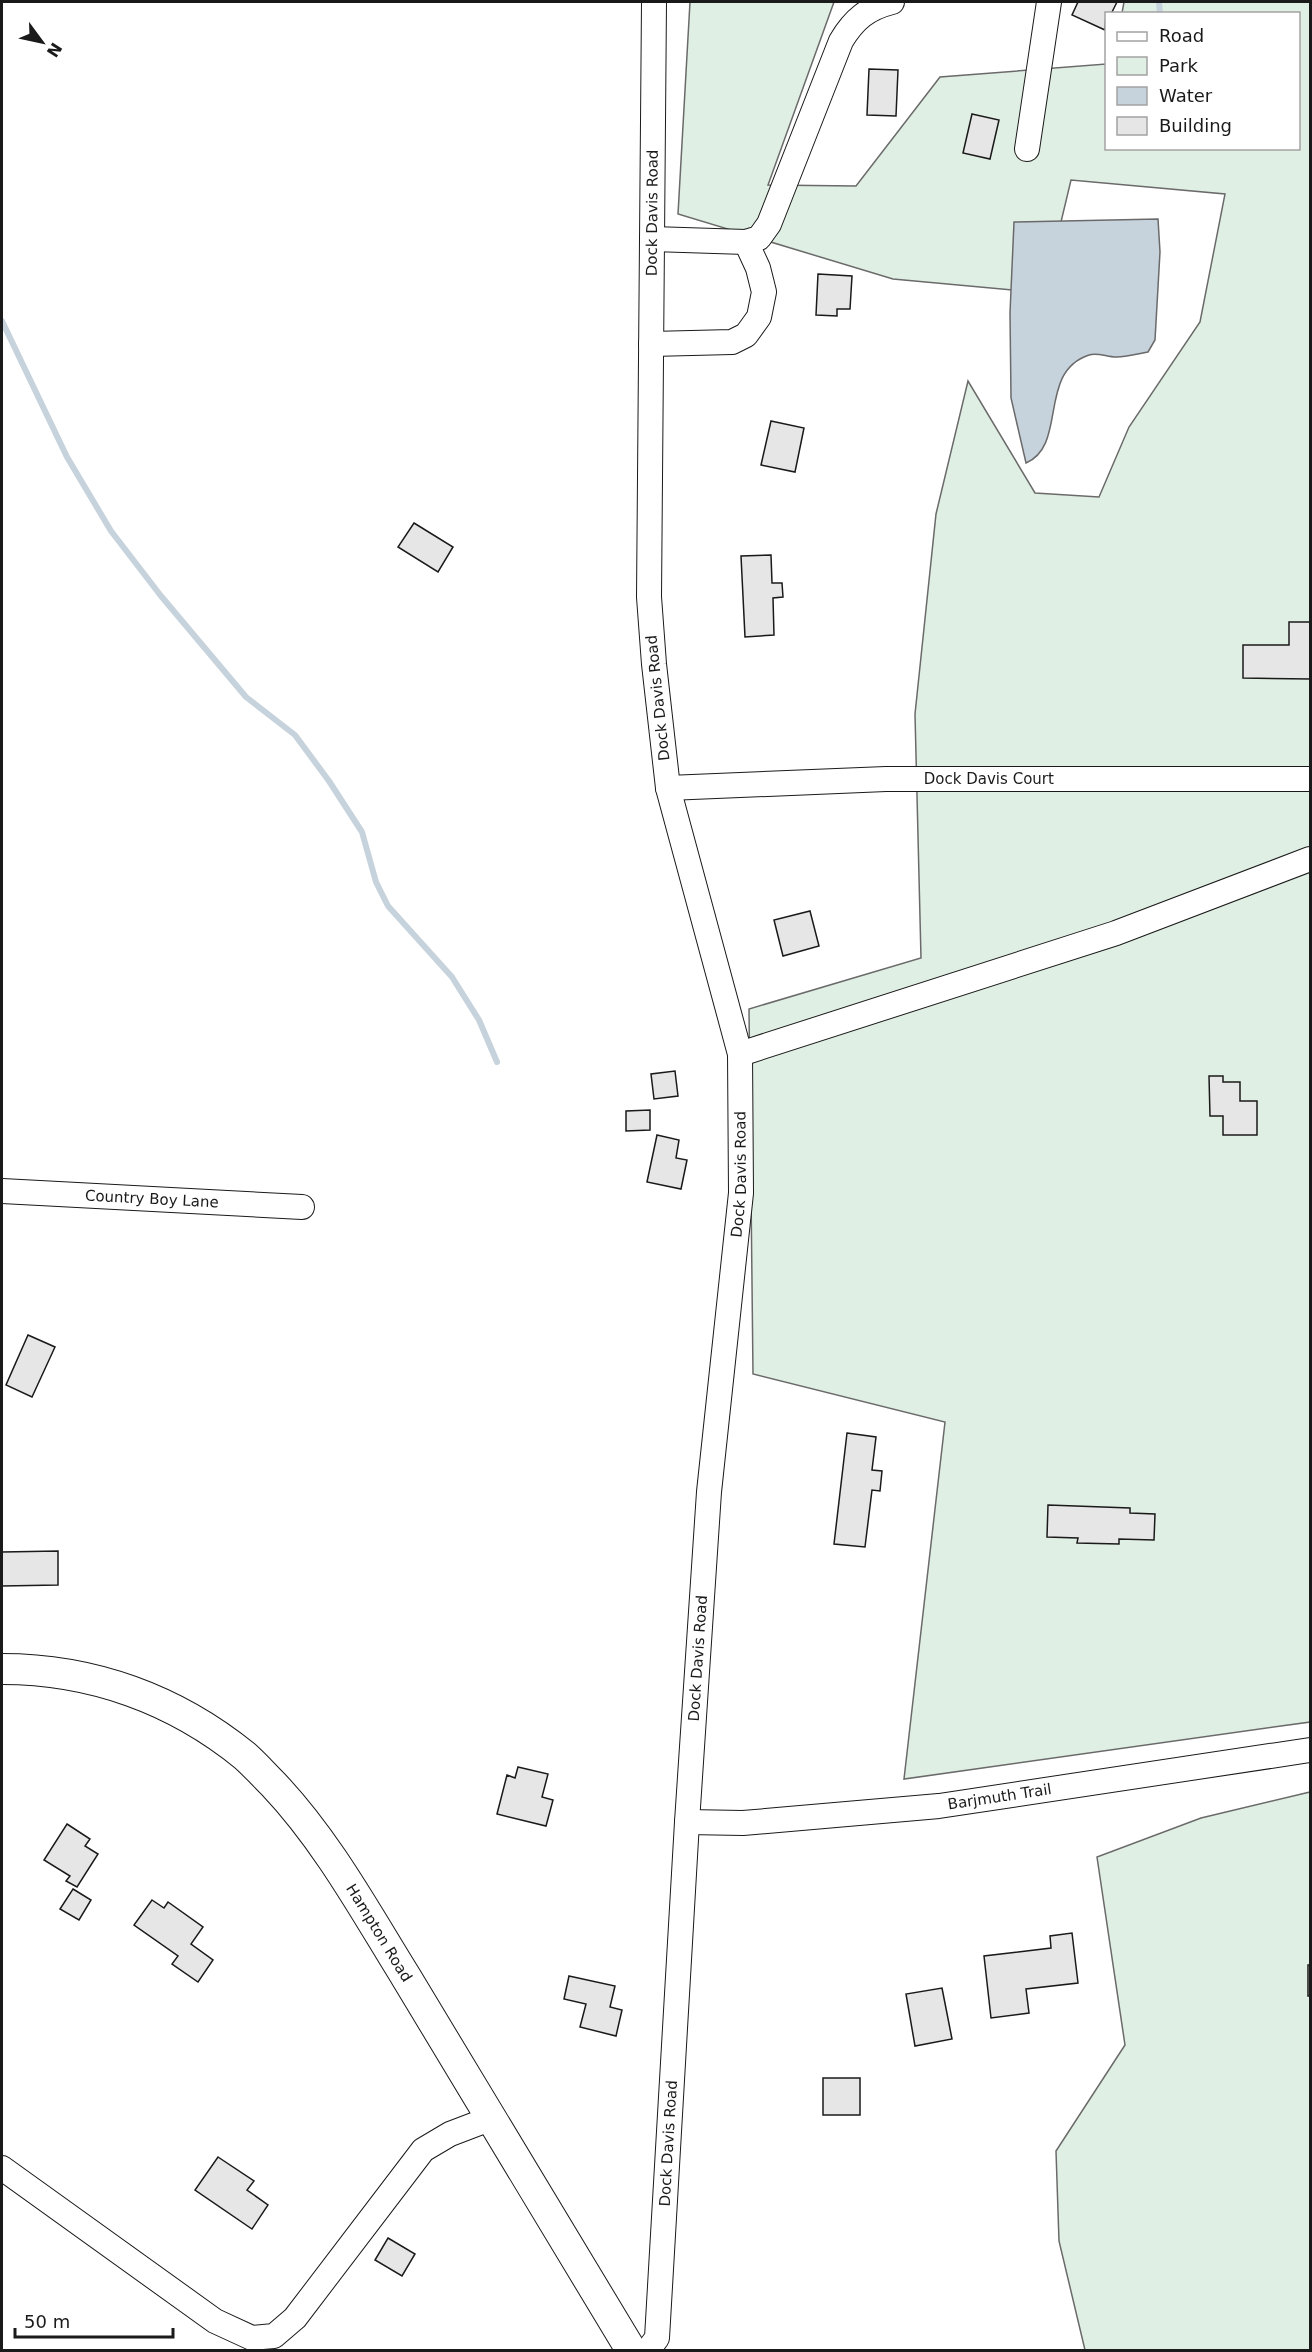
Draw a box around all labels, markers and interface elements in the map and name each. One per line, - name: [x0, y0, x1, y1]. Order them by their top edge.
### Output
- north arrow: [12, 12, 72, 72]
- legend: [1105, 12, 1300, 150]
- text: Road: [1159, 25, 1204, 46]
- text: N: [43, 39, 66, 61]
- text: Park: [1159, 55, 1198, 76]
- text: Water: [1159, 85, 1213, 106]
- text: Building: [1159, 115, 1232, 136]
- street label: Dock Davis Road: [643, 150, 662, 276]
- street label: Dock Davis Road: [642, 634, 674, 762]
- street label: Dock Davis Court: [924, 770, 1054, 788]
- street label: Dock Davis Road: [727, 1111, 750, 1238]
- street label: Country Boy Lane: [84, 1186, 219, 1212]
- street label: Dock Davis Road: [685, 1594, 711, 1722]
- street label: Barjmuth Trail: [946, 1780, 1053, 1814]
- street label: Hampton Road: [342, 1881, 416, 1985]
- street label: Dock Davis Road: [656, 2080, 681, 2207]
- scale bar: [15, 2301, 172, 2339]
- text: 50 m: [24, 2311, 70, 2332]

